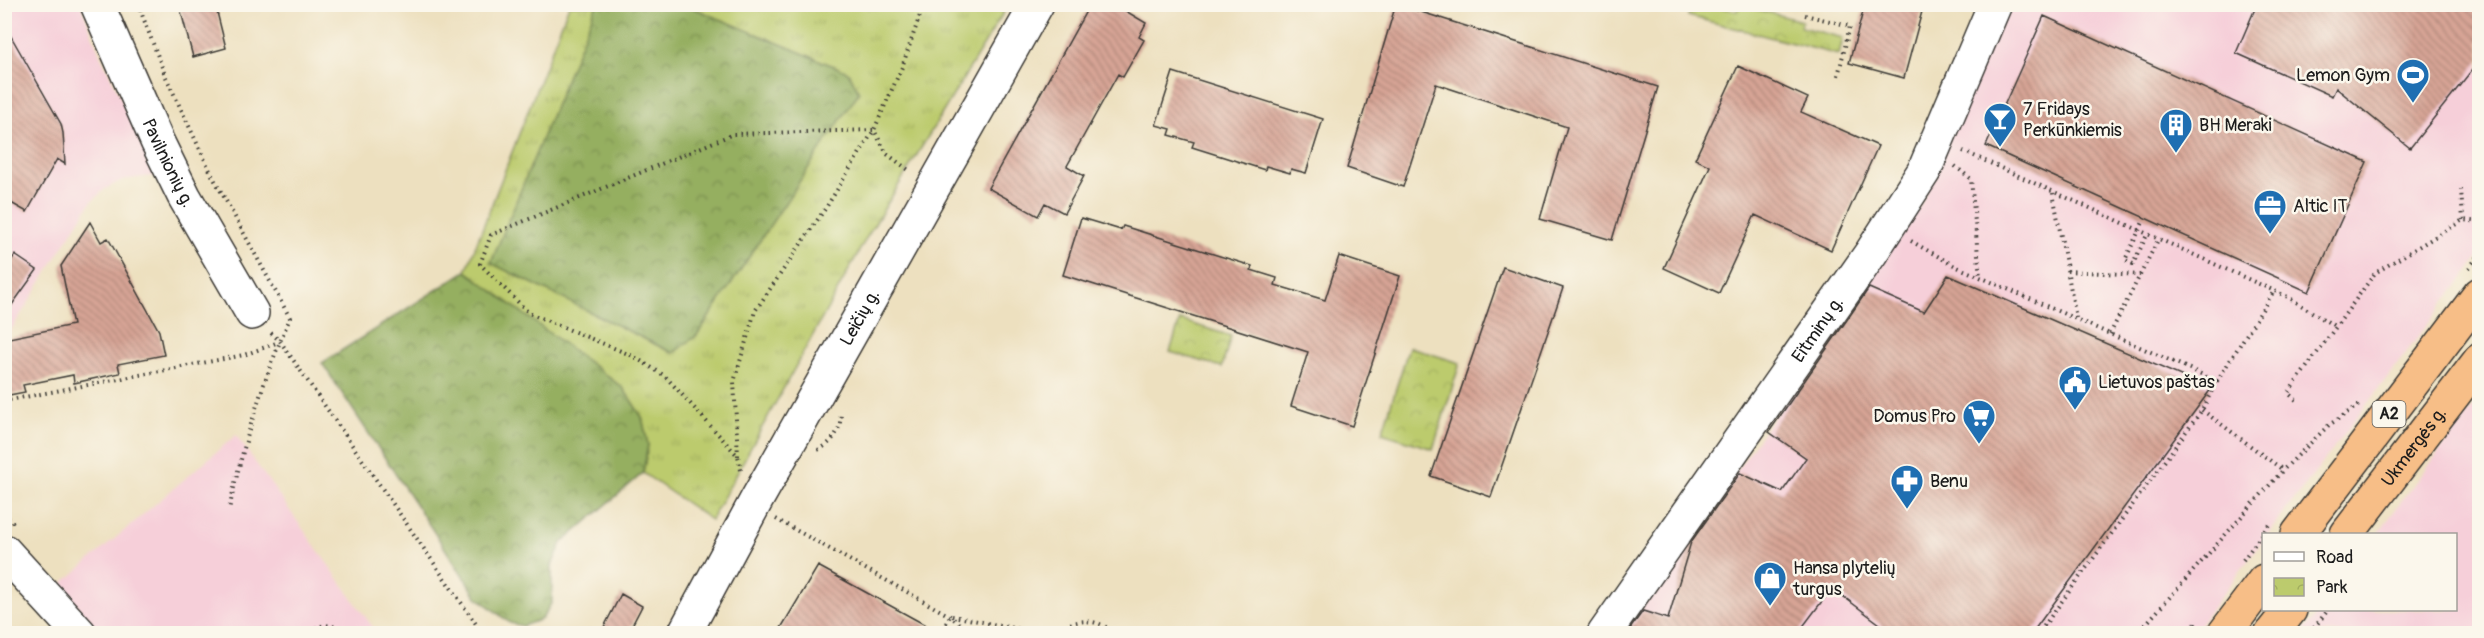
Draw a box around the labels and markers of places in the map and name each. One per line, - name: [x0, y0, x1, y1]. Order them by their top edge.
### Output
- sports icon: Lemon Gym: [2395, 57, 2431, 104]
- place label: Lemon Gym: [2296, 64, 2390, 87]
- place label: 7 Fridays Perkūnkiemis: [2023, 98, 2122, 142]
- bar icon: 7 Fridays Perkūnkiemis: [1982, 101, 2018, 148]
- building icon: BH Meraki: [2158, 107, 2194, 154]
- place label: BH Meraki: [2199, 114, 2272, 137]
- office icon: Altic IT: [2252, 188, 2288, 235]
- place label: Altic IT: [2293, 195, 2348, 218]
- public building icon: Lietuvos paštas: [2057, 364, 2093, 411]
- place label: Lietuvos paštas: [2098, 371, 2215, 394]
- supermarket icon: Domus Pro: [1961, 398, 1997, 445]
- place label: Domus Pro: [1873, 405, 1956, 428]
- pharmacy icon: Benu: [1889, 463, 1925, 510]
- place label: Benu: [1930, 470, 1968, 493]
- place label: Hansa plytelių turgus: [1792, 557, 1896, 601]
- shop icon: Hansa plytelių turgus: [1752, 560, 1788, 607]

